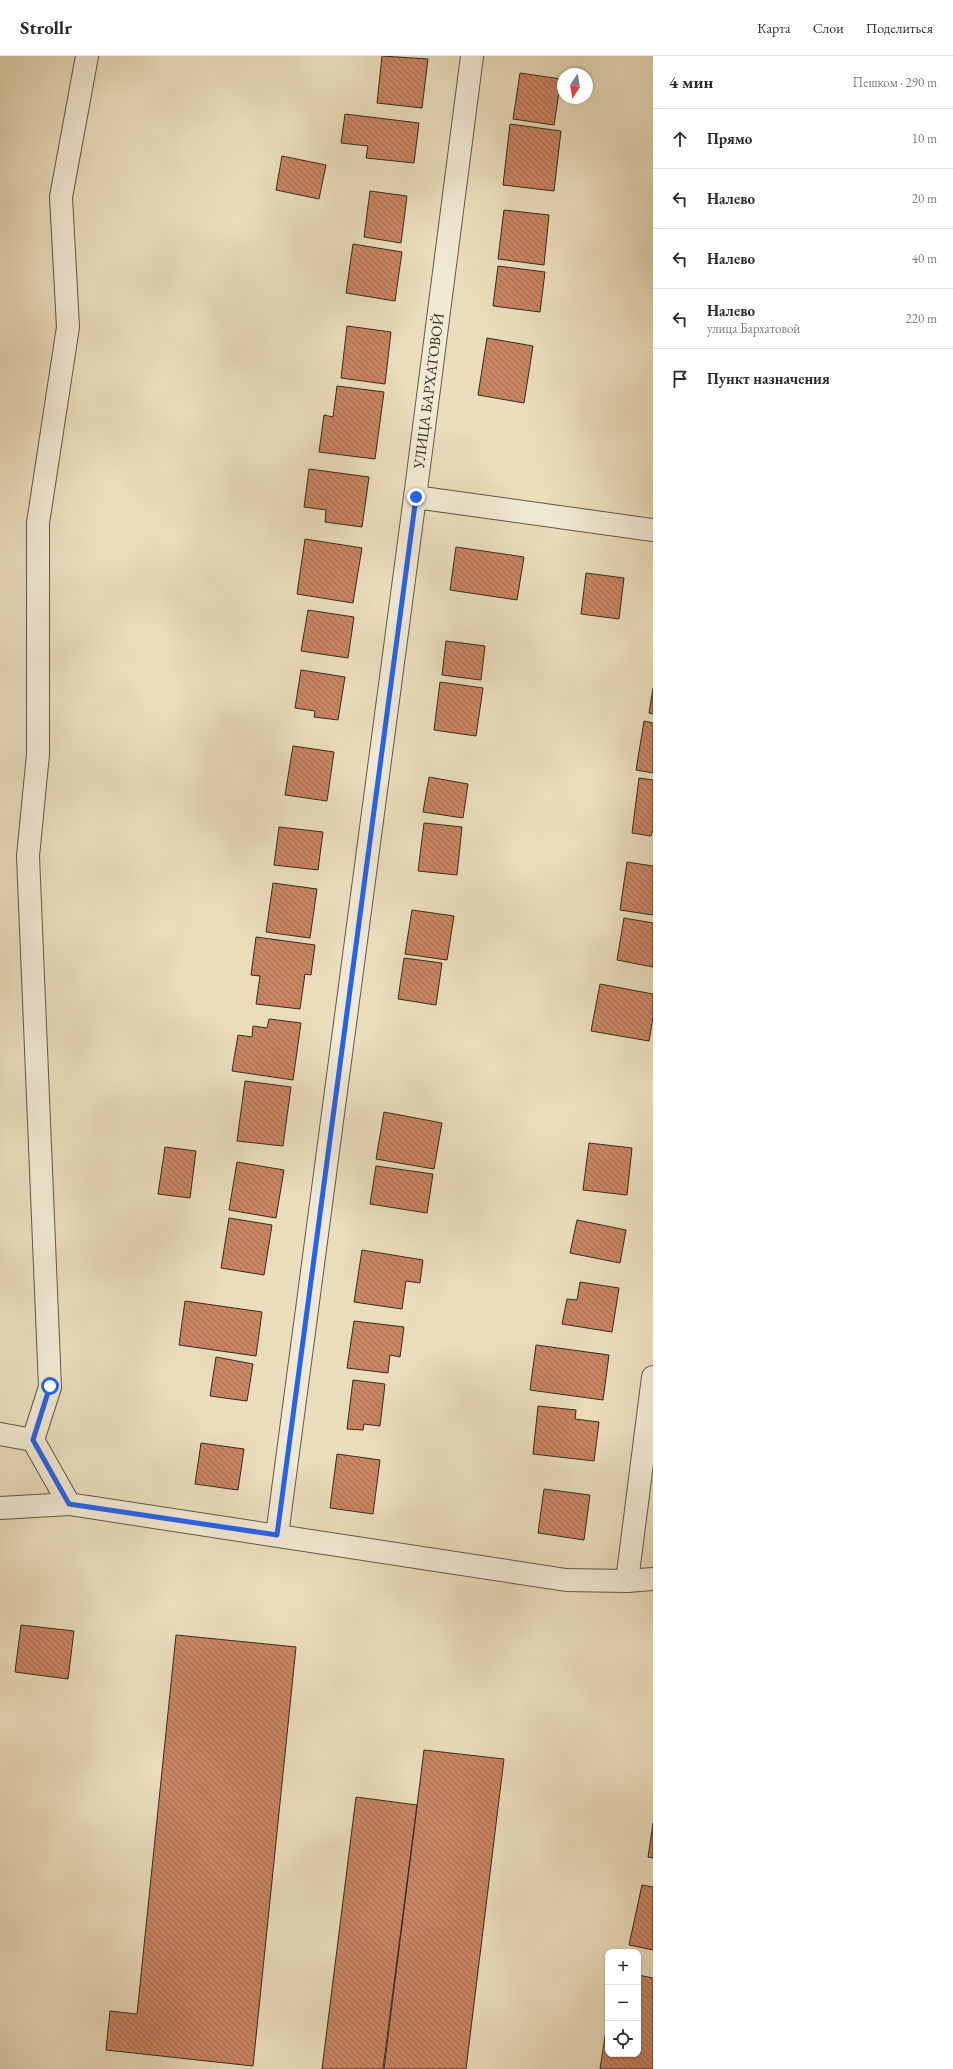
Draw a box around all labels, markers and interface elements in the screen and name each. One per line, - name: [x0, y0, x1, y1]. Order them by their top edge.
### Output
- text: Strollr: [20, 15, 72, 40]
- text: Карта: [757, 19, 791, 37]
- text: Слои: [813, 19, 844, 37]
- text: Поделиться: [866, 19, 933, 37]
- north arrow: [557, 68, 593, 104]
- text: 4 мин: [669, 71, 713, 93]
- text: Пешком · 290 m: [853, 74, 937, 91]
- icon: ahead: [669, 128, 691, 150]
- text: Прямо: [707, 129, 752, 148]
- text: 10 m: [912, 130, 937, 147]
- icon: left: [669, 188, 691, 210]
- text: Налево: [707, 189, 755, 208]
- text: 20 m: [912, 190, 937, 207]
- icon: left: [669, 248, 691, 270]
- text: Налево: [707, 249, 755, 268]
- text: 40 m: [912, 250, 937, 267]
- text: Налево: [707, 301, 755, 320]
- icon: left: [669, 308, 691, 330]
- text: 220 m: [906, 310, 937, 327]
- street label: УЛИЦА БАРХАТОВОЙ: [409, 312, 448, 471]
- text: улица Бархатовой: [707, 320, 800, 337]
- icon: arrive: [669, 368, 691, 390]
- text: Пункт назначения: [707, 369, 830, 388]
- route end: [407, 488, 425, 506]
- route start: [41, 1377, 59, 1395]
- map controls: [605, 1949, 641, 2057]
- button: +: [605, 1949, 641, 1985]
- button: −: [605, 1985, 641, 2021]
- button: locate: [605, 2021, 641, 2057]

